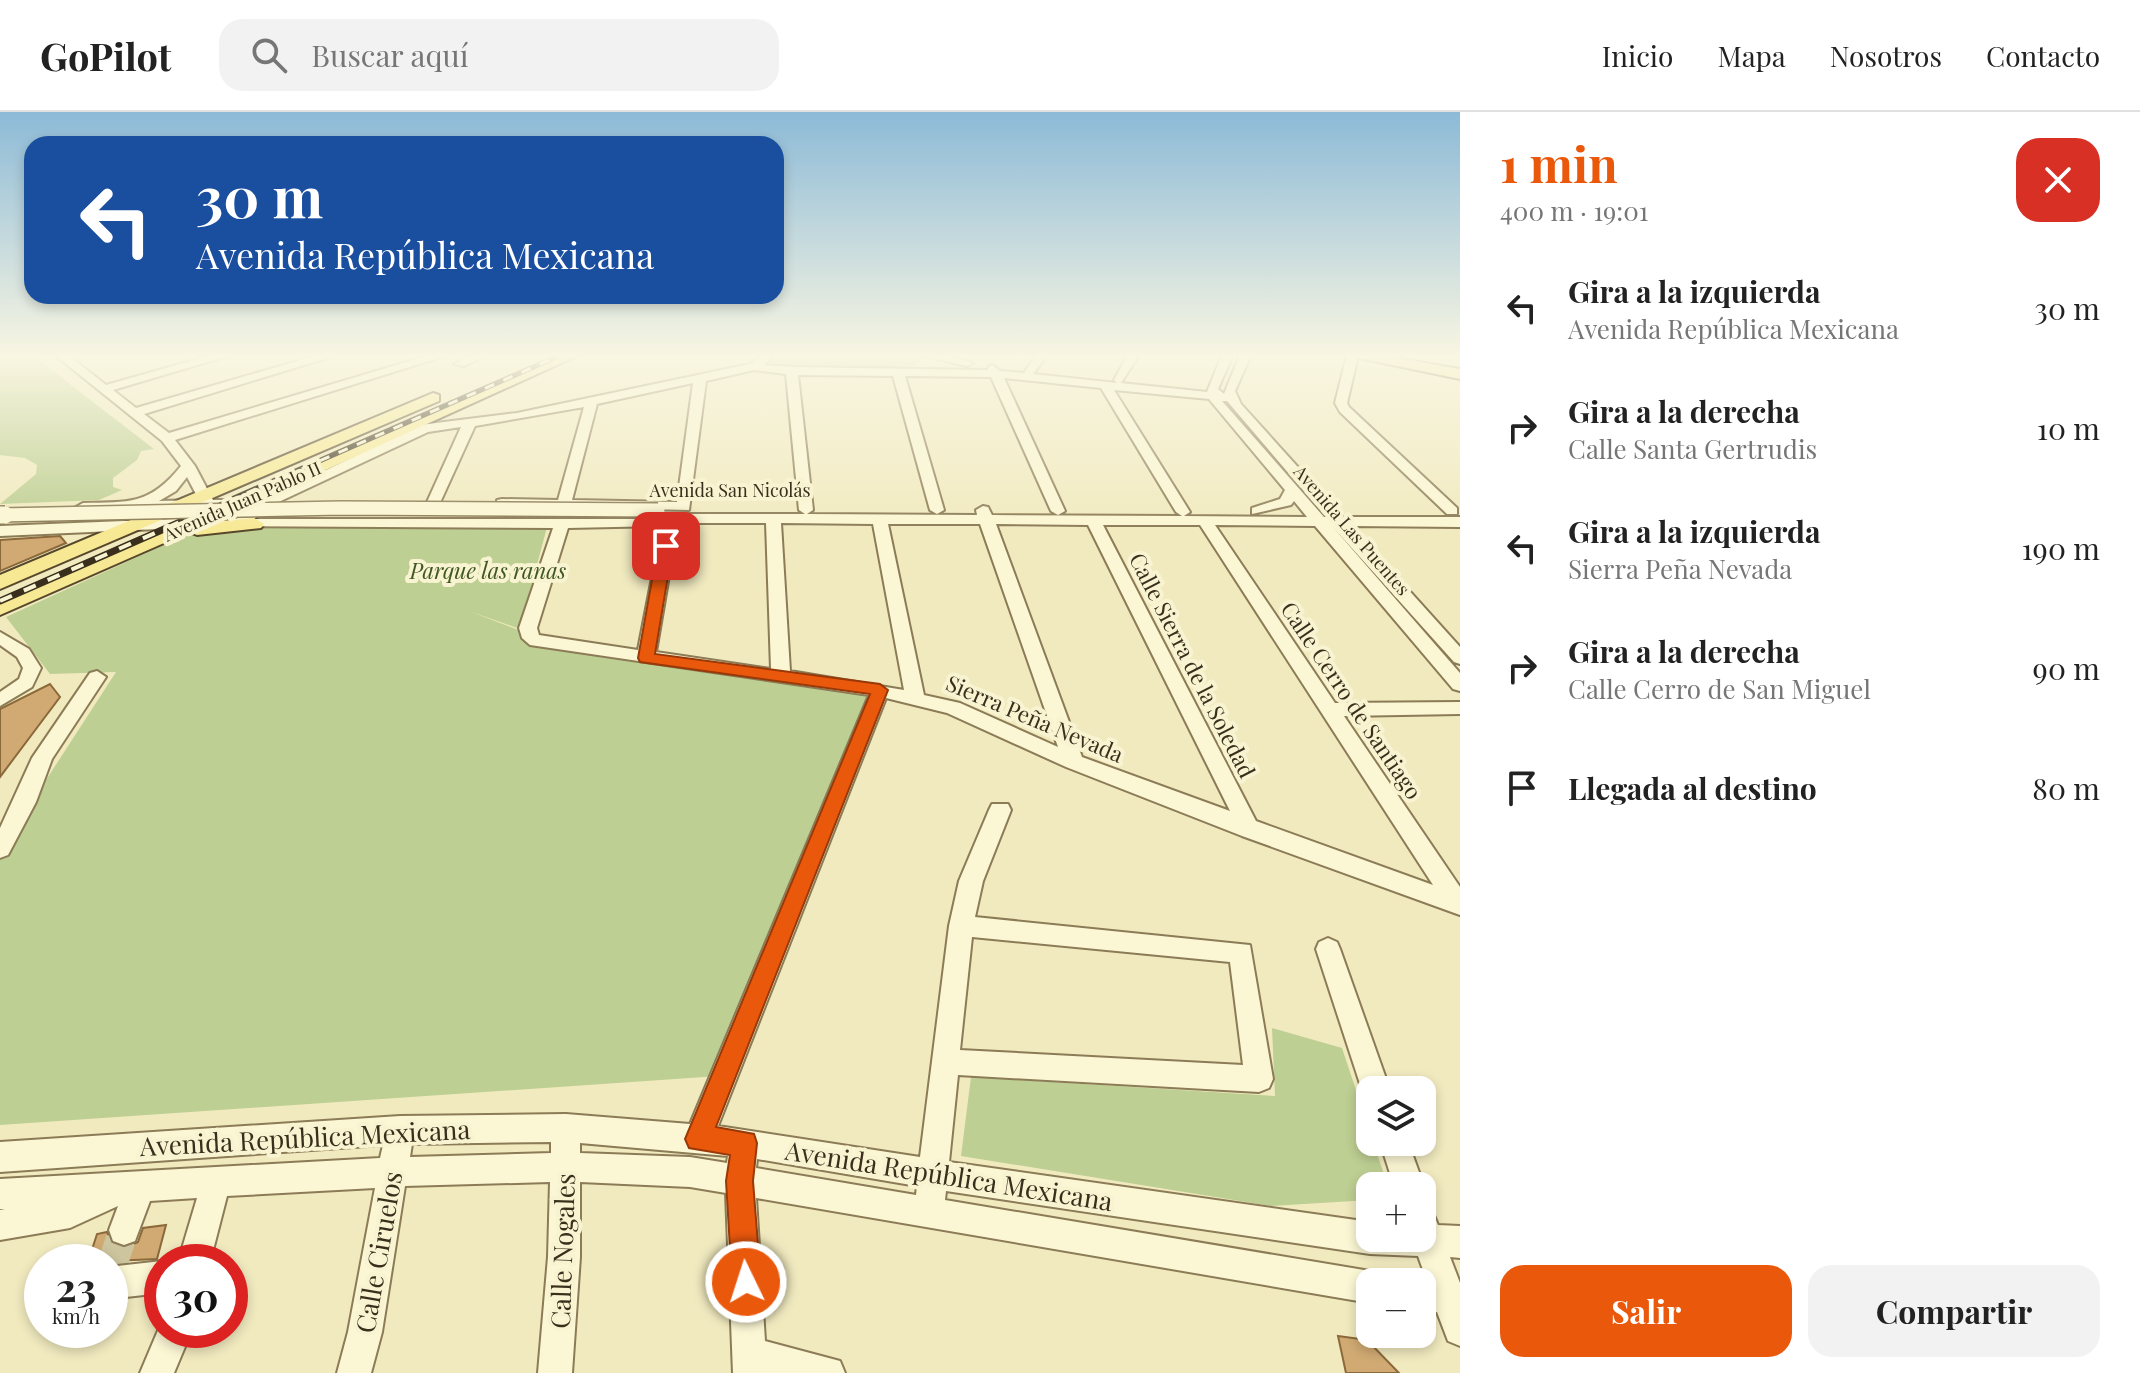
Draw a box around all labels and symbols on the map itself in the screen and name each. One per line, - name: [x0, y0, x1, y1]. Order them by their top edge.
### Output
- street label: Avenida Juan Pablo II: [159, 455, 324, 547]
- street label: Avenida Las Puentes: [1288, 459, 1415, 600]
- street label: Avenida San Nicolás: [648, 478, 811, 502]
- pin: [632, 512, 700, 580]
- street label: Calle Sierra de la Soledad: [1123, 547, 1263, 783]
- park label: Parque las ranas: [409, 555, 567, 585]
- street label: Calle Cerro de Santiago: [1275, 595, 1429, 805]
- street label: Sierra Peña Nevada: [942, 667, 1128, 769]
- street label: Avenida República Mexicana: [138, 1111, 471, 1163]
- street label: Avenida República Mexicana: [782, 1132, 1115, 1218]
- street label: Calle Ciruelos: [347, 1168, 409, 1336]
- street label: Calle Nogales: [542, 1173, 582, 1329]
- position arrow: [704, 1240, 788, 1324]
- speed limit sign: 30: [144, 1244, 248, 1348]

